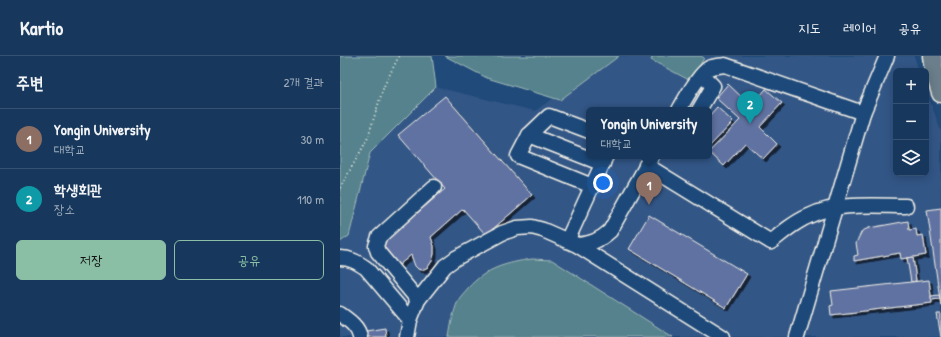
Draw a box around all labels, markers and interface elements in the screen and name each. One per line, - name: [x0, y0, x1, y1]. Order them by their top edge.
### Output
- text: Kartio: [20, 15, 63, 41]
- text: 지도: [798, 18, 821, 37]
- text: 레이어: [843, 18, 876, 37]
- text: 공유: [898, 18, 921, 37]
- map controls: [893, 68, 929, 176]
- button: +: [893, 68, 929, 104]
- text: 주변: [16, 71, 43, 94]
- text: 2개 결과: [284, 73, 324, 91]
- pin: 2: [737, 91, 763, 124]
- button: −: [893, 104, 929, 140]
- popup: [586, 107, 712, 159]
- text: Yongin University: [601, 113, 697, 134]
- text: Yongin University: [54, 119, 151, 140]
- text: 1: [27, 130, 31, 148]
- text: 30 m: [301, 130, 324, 148]
- text: 대학교: [601, 134, 632, 152]
- text: 대학교: [54, 140, 85, 158]
- button: layers: [893, 140, 929, 176]
- pin: 1: [636, 172, 662, 205]
- your location: [593, 173, 613, 193]
- text: 학생회관: [54, 179, 102, 200]
- text: 2: [26, 190, 32, 208]
- text: 110 m: [297, 190, 324, 208]
- text: 장소: [54, 200, 75, 218]
- button: 저장: [16, 240, 166, 280]
- button: 공유: [174, 240, 324, 280]

